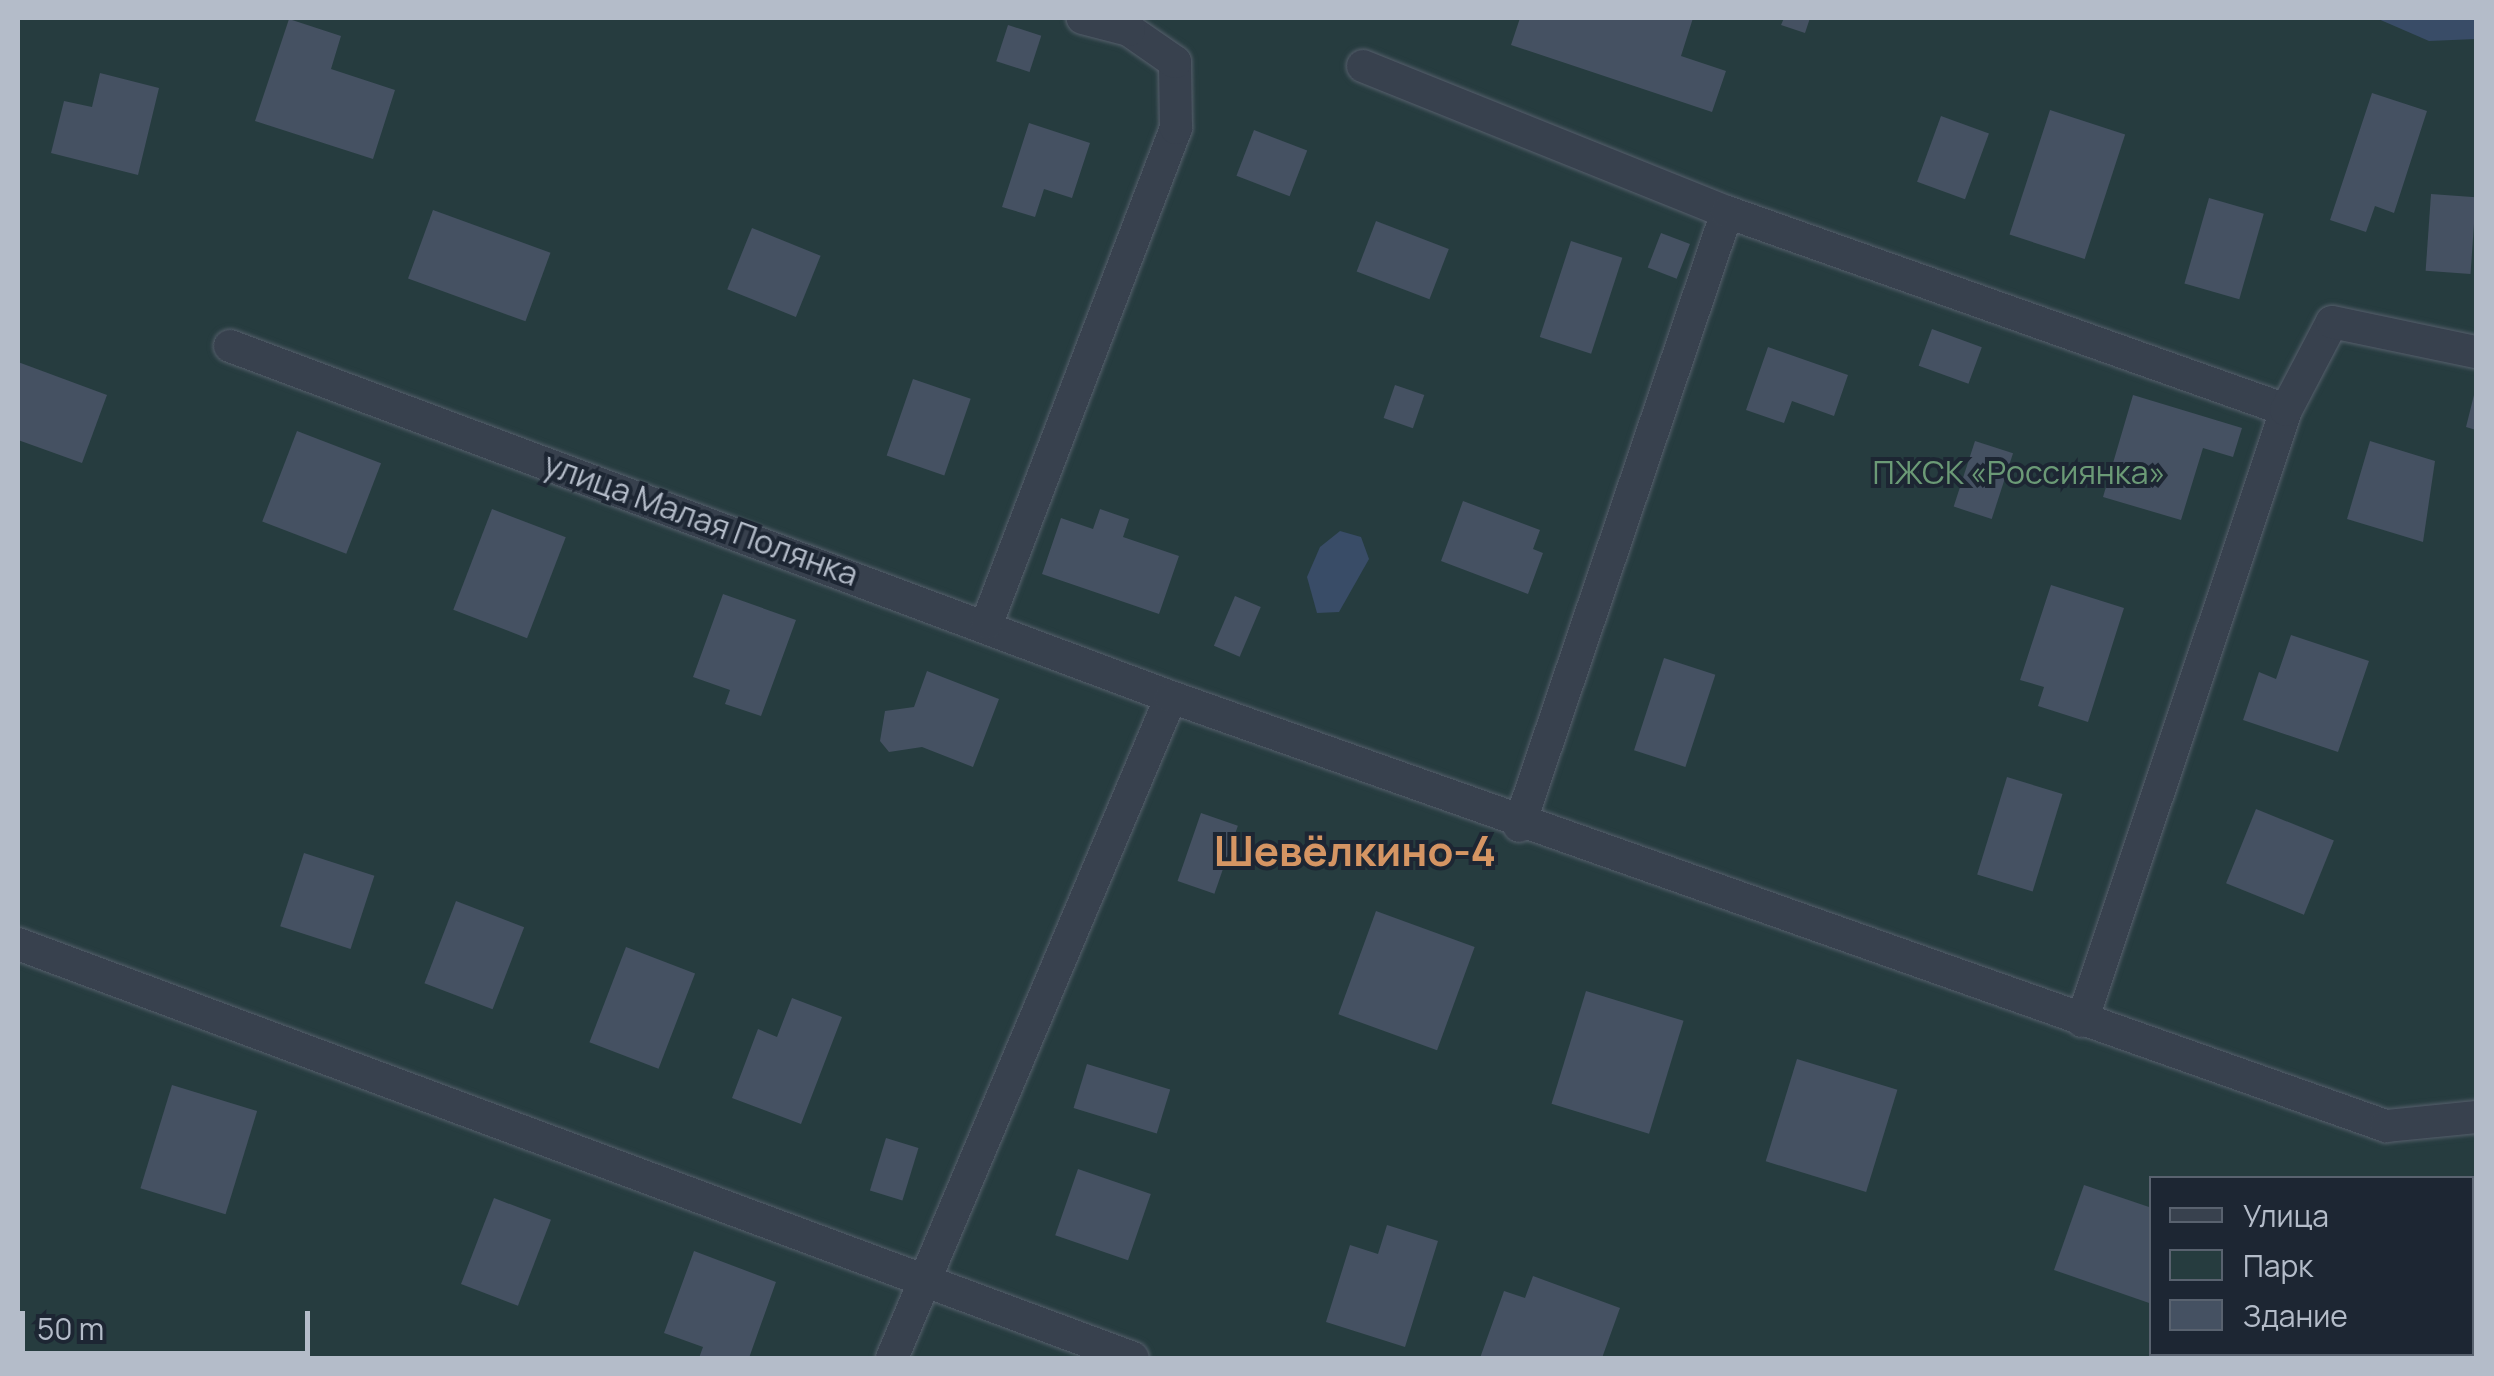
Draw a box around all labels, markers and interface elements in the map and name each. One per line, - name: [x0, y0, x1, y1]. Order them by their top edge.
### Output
- street label: улица Малая Полянка: [539, 444, 863, 594]
- park label: ПЖСК «Россиянка»: [1872, 453, 2166, 491]
- district label: Шевёлкино-4: [1214, 825, 1496, 875]
- legend: [2149, 1176, 2474, 1356]
- text: Улица: [2243, 1195, 2329, 1236]
- text: Парк: [2243, 1245, 2313, 1286]
- scale bar: [25, 1291, 315, 1353]
- text: Здание: [2243, 1295, 2348, 1336]
- text: 50 m: [37, 1308, 104, 1349]

